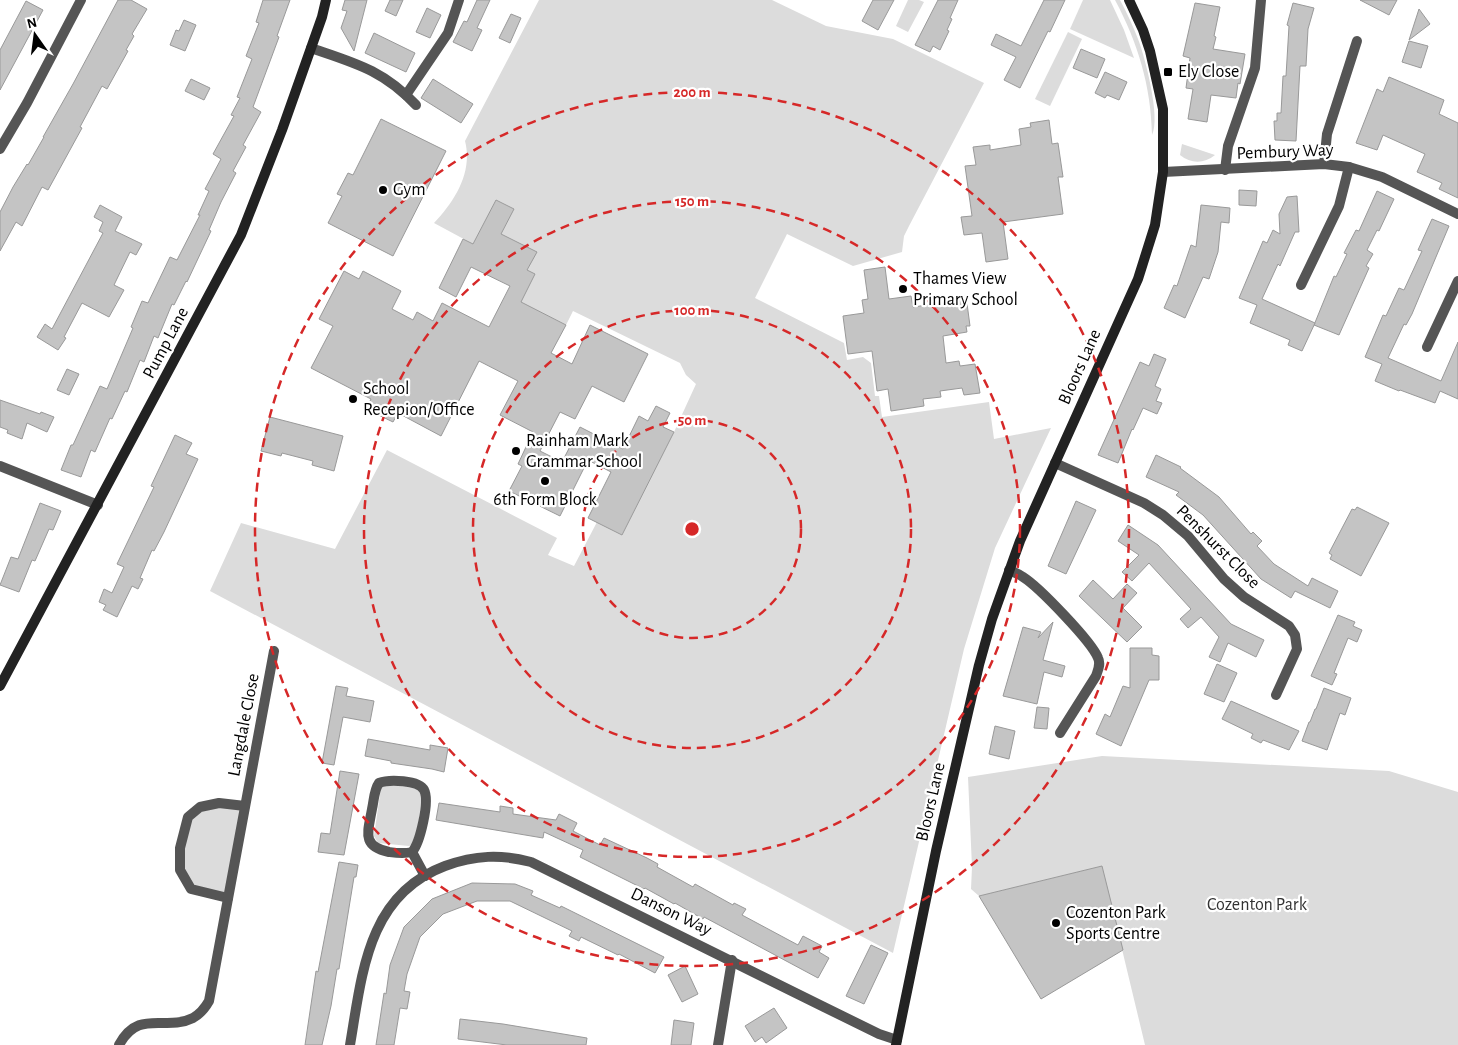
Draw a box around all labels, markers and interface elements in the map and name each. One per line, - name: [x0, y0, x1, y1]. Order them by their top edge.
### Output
- north arrow: [10, 10, 60, 60]
- text: N: [26, 15, 39, 31]
- place label: Ely Close: [1178, 63, 1239, 81]
- marker: Ely Close: [1162, 66, 1174, 78]
- text: 200 m: [673, 85, 711, 100]
- street label: Pembury Way: [1236, 141, 1334, 163]
- place label: Gym: [393, 181, 426, 199]
- marker: Gym: [377, 184, 389, 196]
- text: 150 m: [675, 194, 709, 209]
- place label: Thames View Primary School: [913, 270, 1018, 309]
- marker: Thames View Primary School: [897, 283, 909, 295]
- text: 100 m: [674, 303, 710, 318]
- street label: Pump Lane: [140, 304, 192, 382]
- street label: Bloors Lane: [1055, 327, 1105, 407]
- place label: School Recepion/Office: [363, 380, 475, 419]
- marker: School Recepion/Office: [347, 393, 359, 405]
- text: 50 m: [678, 413, 706, 428]
- place label: Rainham Mark Grammar School: [526, 432, 642, 471]
- marker: Rainham Mark Grammar School: [510, 445, 522, 457]
- marker: 6th Form Block: [539, 475, 551, 487]
- place label: 6th Form Block: [493, 491, 598, 509]
- street label: Penshurst Close: [1173, 502, 1263, 592]
- centre of rings: [683, 520, 701, 538]
- street label: Langdale Close: [225, 672, 263, 778]
- street label: Bloors Lane: [913, 761, 949, 843]
- street label: Danson Way: [628, 885, 715, 939]
- park label: Cozenton Park: [1207, 896, 1308, 914]
- place label: Cozenton Park Sports Centre: [1066, 904, 1167, 943]
- marker: Cozenton Park Sports Centre: [1050, 917, 1062, 929]

